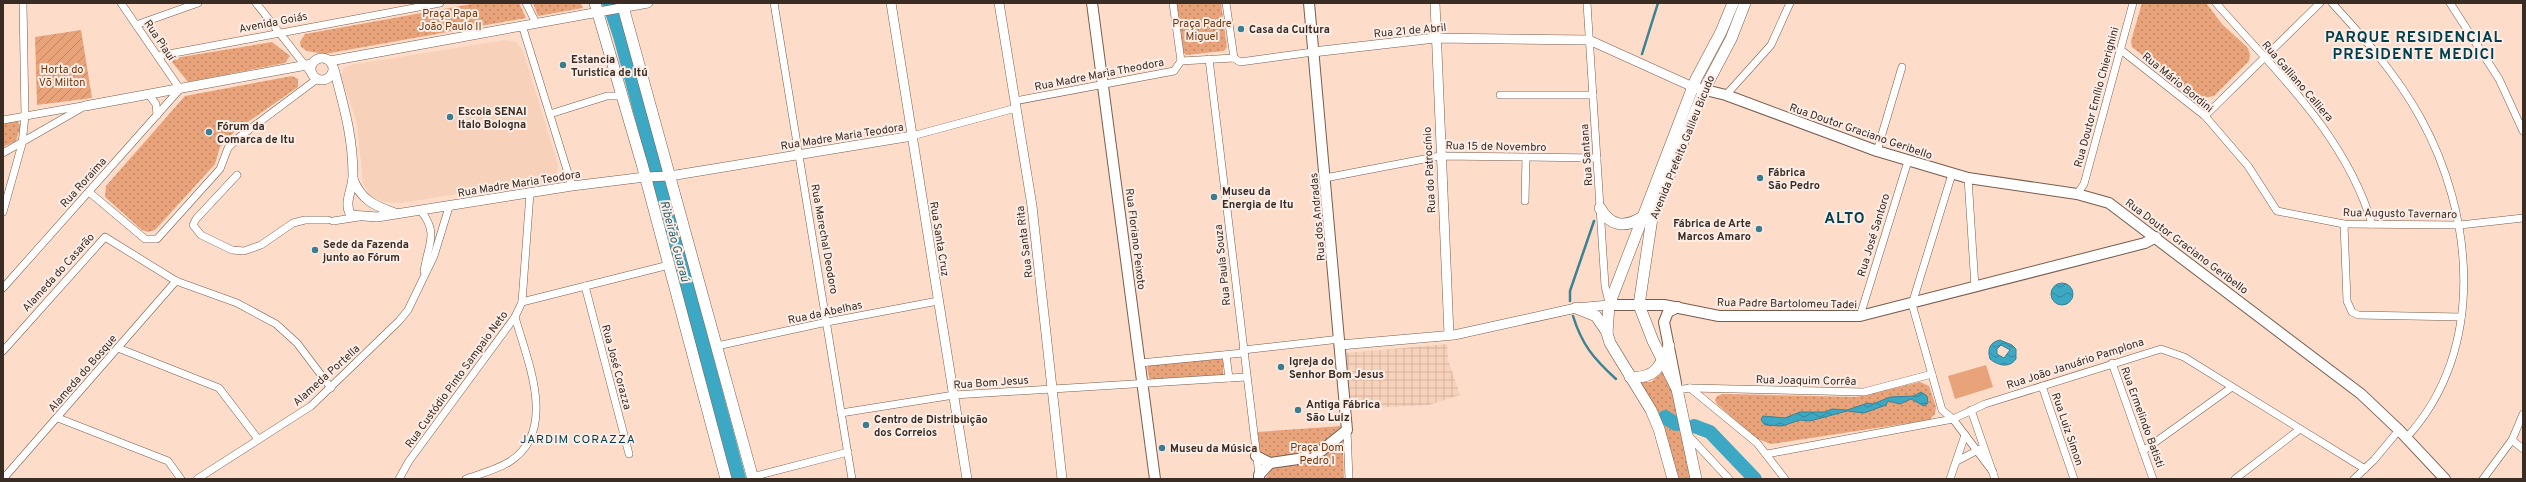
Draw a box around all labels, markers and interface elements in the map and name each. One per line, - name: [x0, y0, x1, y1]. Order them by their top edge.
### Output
- park label: Praça Papa João Paulo II: [418, 7, 482, 34]
- street label: Avenida Goiás: [238, 9, 309, 36]
- street label: Rua Piauí: [140, 17, 179, 65]
- park label: Praça Padre Miguel: [1172, 17, 1232, 44]
- street label: Rua 21 de Abril: [1373, 21, 1447, 41]
- place label: Casa da Cultura: [1249, 23, 1330, 37]
- marker: Casa da Cultura: [1236, 24, 1246, 34]
- street label: Rua Doutor Emílio Chierighini: [2071, 25, 2122, 169]
- district label: PARQUE RESIDENCIAL PRESIDENTE MEDICI: [2325, 29, 2503, 65]
- street label: Rua Galliano Calliera: [2258, 39, 2336, 125]
- street label: Rua Mário Bordini: [2139, 50, 2216, 116]
- place label: Estancia Turistica de Itú: [571, 53, 648, 80]
- street label: Rua Madre Maria Theodora: [1033, 56, 1165, 94]
- marker: Estancia Turistica de Itú: [558, 60, 568, 70]
- park label: Horta do Võ Milton: [39, 63, 85, 90]
- street label: Avenida Prefeito Galileu Bicudo: [1648, 73, 1718, 221]
- street label: Rua Doutor Graciano Geribello: [1787, 101, 1934, 163]
- place label: Escola SENAI Italo Bologna: [458, 105, 527, 132]
- marker: Escola SENAI Italo Bologna: [445, 112, 455, 122]
- place label: Fórum da Comarca de Itu: [217, 120, 294, 147]
- street label: Rua Madre Maria Teodora: [780, 120, 905, 154]
- street label: Rua Santana: [1578, 123, 1596, 187]
- street label: Rua do Patrocínio: [1421, 126, 1439, 213]
- marker: Fórum da Comarca de Itu: [204, 127, 214, 137]
- street label: Rua 15 de Novembro: [1445, 139, 1547, 155]
- street label: Rua Roraima: [58, 155, 110, 211]
- place label: Fábrica São Pedro: [1768, 166, 1820, 193]
- street label: Rua Madre Maria Teodora: [457, 167, 582, 201]
- street label: Rua dos Andradas: [1307, 172, 1329, 262]
- marker: Fábrica São Pedro: [1755, 173, 1765, 183]
- street label: Rua Marechal Deodoro: [807, 183, 841, 295]
- place label: Museu da Energia de Itu: [1222, 185, 1294, 212]
- street label: Rua Floriano Peixoto: [1122, 188, 1148, 291]
- marker: Museu da Energia de Itu: [1209, 192, 1219, 202]
- street label: Rua José Santoro: [1855, 192, 1893, 279]
- street label: Rua Doutor Graciano Geribello: [2122, 196, 2251, 298]
- water label: Ribeirão Guaraú: [655, 199, 693, 285]
- street label: Rua Santa Cruz: [926, 201, 952, 278]
- street label: Rua Santa Rita: [1014, 205, 1036, 279]
- street label: Rua Augusto Tavernaro: [2343, 206, 2457, 222]
- district label: ALTO: [1824, 210, 1866, 229]
- place label: Fábrica de Arte Marcos Amaro: [1673, 217, 1751, 244]
- street label: Rua Paula Souza: [1212, 223, 1234, 306]
- marker: Fábrica de Arte Marcos Amaro: [1754, 224, 1764, 234]
- street label: Alameda do Casarão: [20, 230, 98, 315]
- place label: Sede da Fazenda junto ao Fórum: [322, 238, 409, 265]
- marker: Sede da Fazenda junto ao Fórum: [310, 245, 320, 255]
- street label: Rua Padre Bartolomeu Tadei: [1717, 296, 1857, 312]
- street label: Rua da Abelhas: [787, 298, 864, 328]
- street label: Rua Custódio Pinto Sampaio Neto: [402, 308, 511, 451]
- street label: Rua José Corazza: [598, 323, 634, 411]
- street label: Alameda do Bosque: [45, 332, 120, 415]
- street label: Rua João Januário Pamplona: [2005, 335, 2146, 393]
- street label: Alameda Portella: [290, 342, 363, 410]
- place label: Igreja do Senhor Bom Jesus: [1289, 355, 1384, 382]
- marker: Igreja do Senhor Bom Jesus: [1276, 362, 1286, 372]
- street label: Rua Ermelindo Batisti: [2117, 365, 2167, 470]
- street label: Rua Bom Jesus: [953, 373, 1029, 393]
- street label: Rua Joaquim Corrêa: [1756, 373, 1857, 389]
- street label: Rua Luiz Simon: [2048, 391, 2086, 468]
- place label: Antiga Fábrica São Luiz: [1306, 398, 1380, 425]
- marker: Antiga Fábrica São Luiz: [1293, 405, 1303, 415]
- place label: Centro de Distribuição dos Correios: [874, 413, 988, 440]
- marker: Centro de Distribuição dos Correios: [861, 420, 871, 430]
- district label: JARDIM CORAZZA: [520, 432, 636, 448]
- park label: Praça Dom Pedro I: [1290, 441, 1344, 468]
- place label: Museu da Música: [1170, 442, 1257, 456]
- marker: Museu da Música: [1157, 443, 1167, 453]

